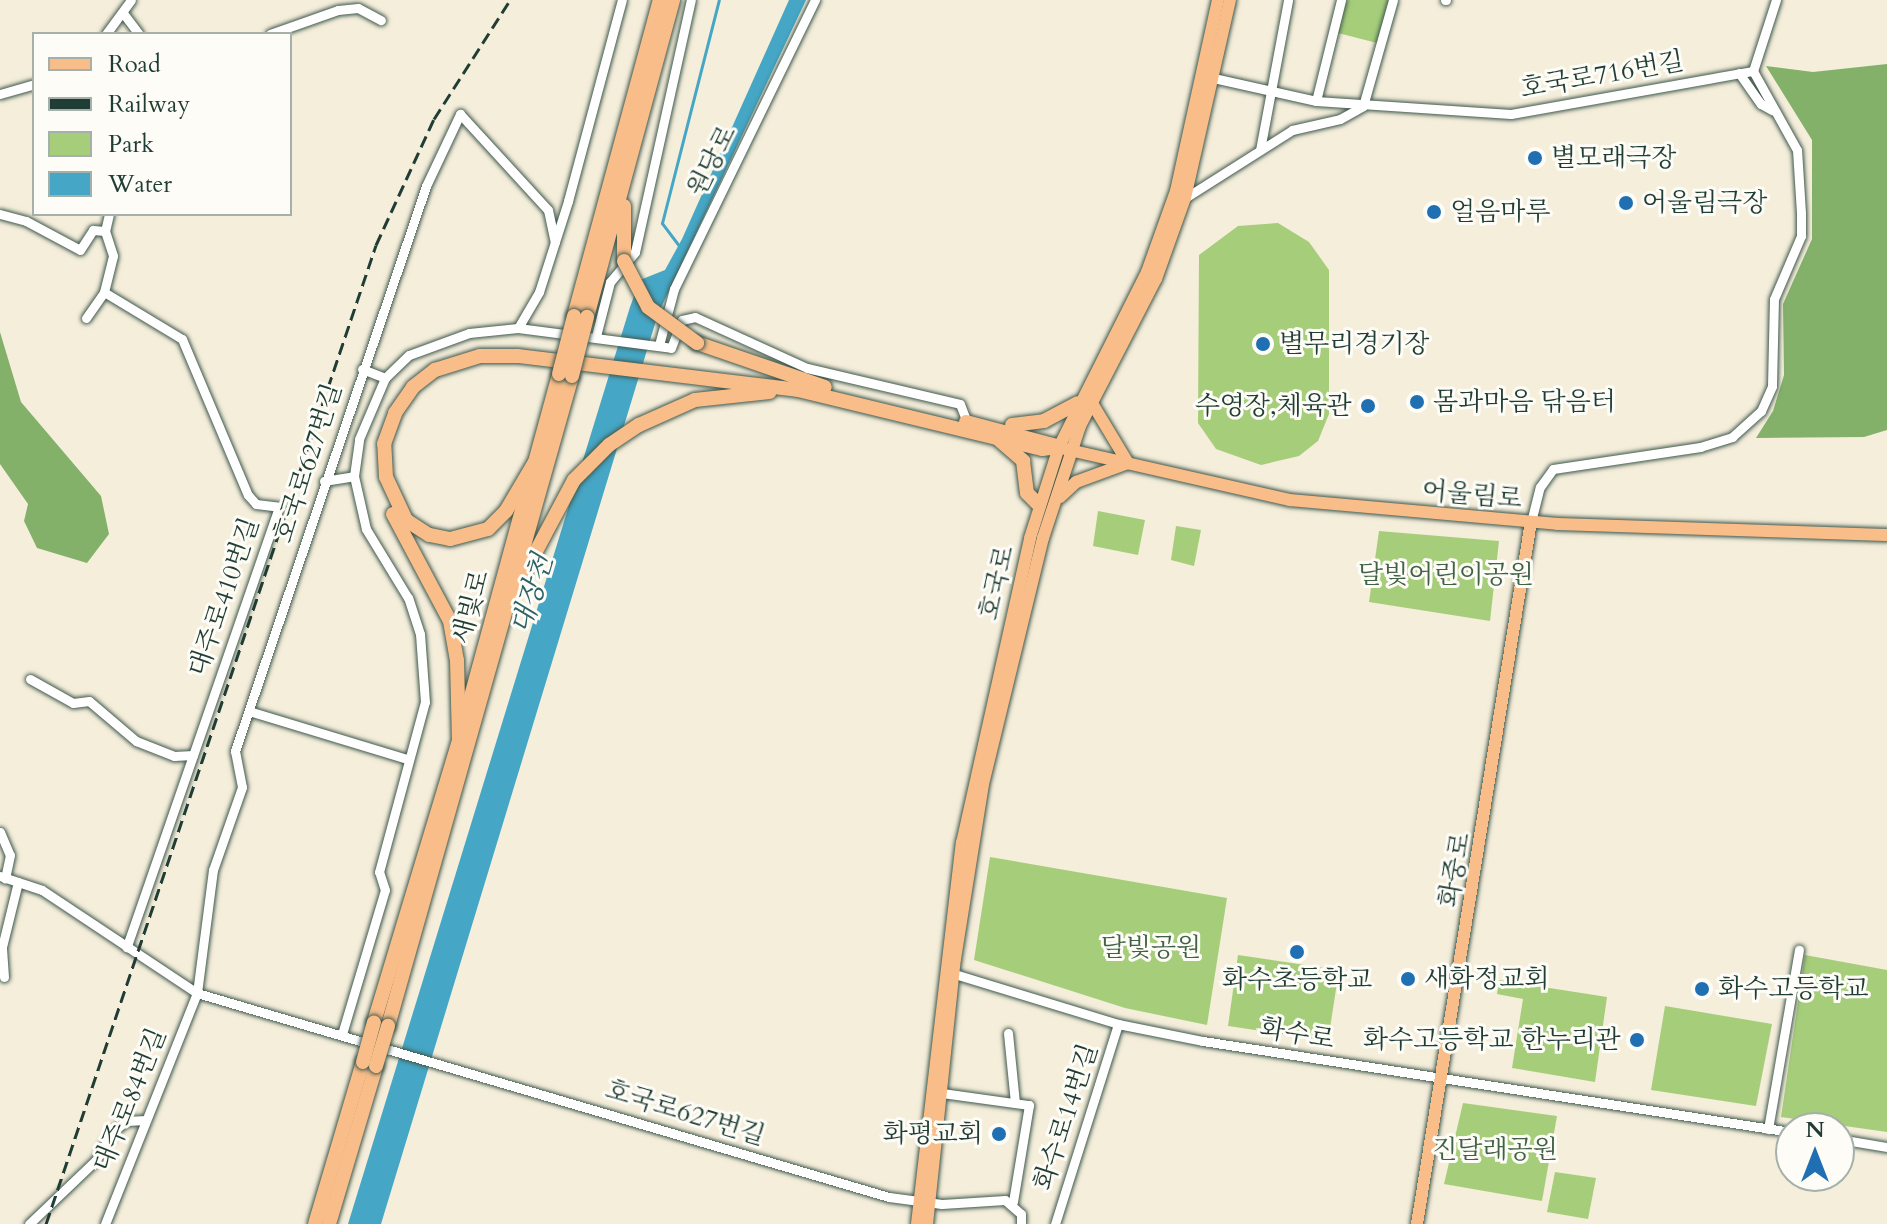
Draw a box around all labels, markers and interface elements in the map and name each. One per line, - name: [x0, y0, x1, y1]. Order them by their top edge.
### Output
- legend: [32, 32, 292, 216]
- street label: 호국로716번길: [1518, 45, 1686, 105]
- text: Road: [108, 48, 161, 81]
- text: Railway: [108, 88, 190, 121]
- street label: 원당로: [681, 120, 743, 202]
- text: Park: [108, 128, 154, 161]
- place label: 별모래극장: [1551, 142, 1677, 174]
- marker: 별모래극장: [1526, 149, 1544, 167]
- text: Water: [108, 168, 172, 201]
- place label: 어울림극장: [1642, 187, 1768, 219]
- marker: 어울림극장: [1617, 194, 1635, 212]
- place label: 얼음마루: [1450, 196, 1550, 228]
- marker: 얼음마루: [1425, 203, 1443, 221]
- place label: 별무리경기장: [1279, 328, 1430, 360]
- marker: 별무리경기장: [1254, 335, 1272, 353]
- street label: 호국로627번길: [268, 379, 348, 547]
- place label: 몸과마음 닦음터: [1433, 386, 1616, 418]
- place label: 수영장,체육관: [1195, 390, 1352, 422]
- marker: 몸과마음 닦음터: [1408, 393, 1426, 411]
- marker: 수영장,체육관: [1359, 397, 1377, 415]
- street label: 어울림로: [1421, 475, 1523, 515]
- street label: 대주로410번길: [182, 514, 266, 680]
- street label: 호국로: [973, 543, 1021, 623]
- water label: 대장천: [504, 550, 560, 638]
- park label: 달빛어린이공원: [1358, 559, 1534, 591]
- street label: 새빛로: [446, 567, 496, 647]
- street label: 화중로: [1433, 830, 1477, 910]
- park label: 달빛공원: [1101, 932, 1201, 964]
- marker: 화수초등학교: [1288, 943, 1306, 961]
- place label: 새화정교회: [1424, 963, 1550, 995]
- place label: 화수초등학교: [1222, 964, 1372, 996]
- marker: 새화정교회: [1399, 970, 1417, 988]
- place label: 화수고등학교: [1718, 973, 1869, 1005]
- marker: 화수고등학교: [1693, 980, 1711, 998]
- street label: 화수로: [1257, 1012, 1337, 1056]
- street label: 대주로84번길: [87, 1024, 173, 1176]
- place label: 화수고등학교 한누리관: [1363, 1024, 1621, 1056]
- marker: 화수고등학교 한누리관: [1628, 1031, 1646, 1049]
- street label: 화수로14번길: [1028, 1040, 1104, 1194]
- street label: 호국로627번길: [601, 1074, 769, 1152]
- north arrow: [1775, 1112, 1855, 1192]
- text: N: [1805, 1115, 1825, 1145]
- place label: 화평교회: [883, 1118, 983, 1150]
- marker: 화평교회: [990, 1125, 1008, 1143]
- park label: 진달래공원: [1432, 1134, 1558, 1166]

